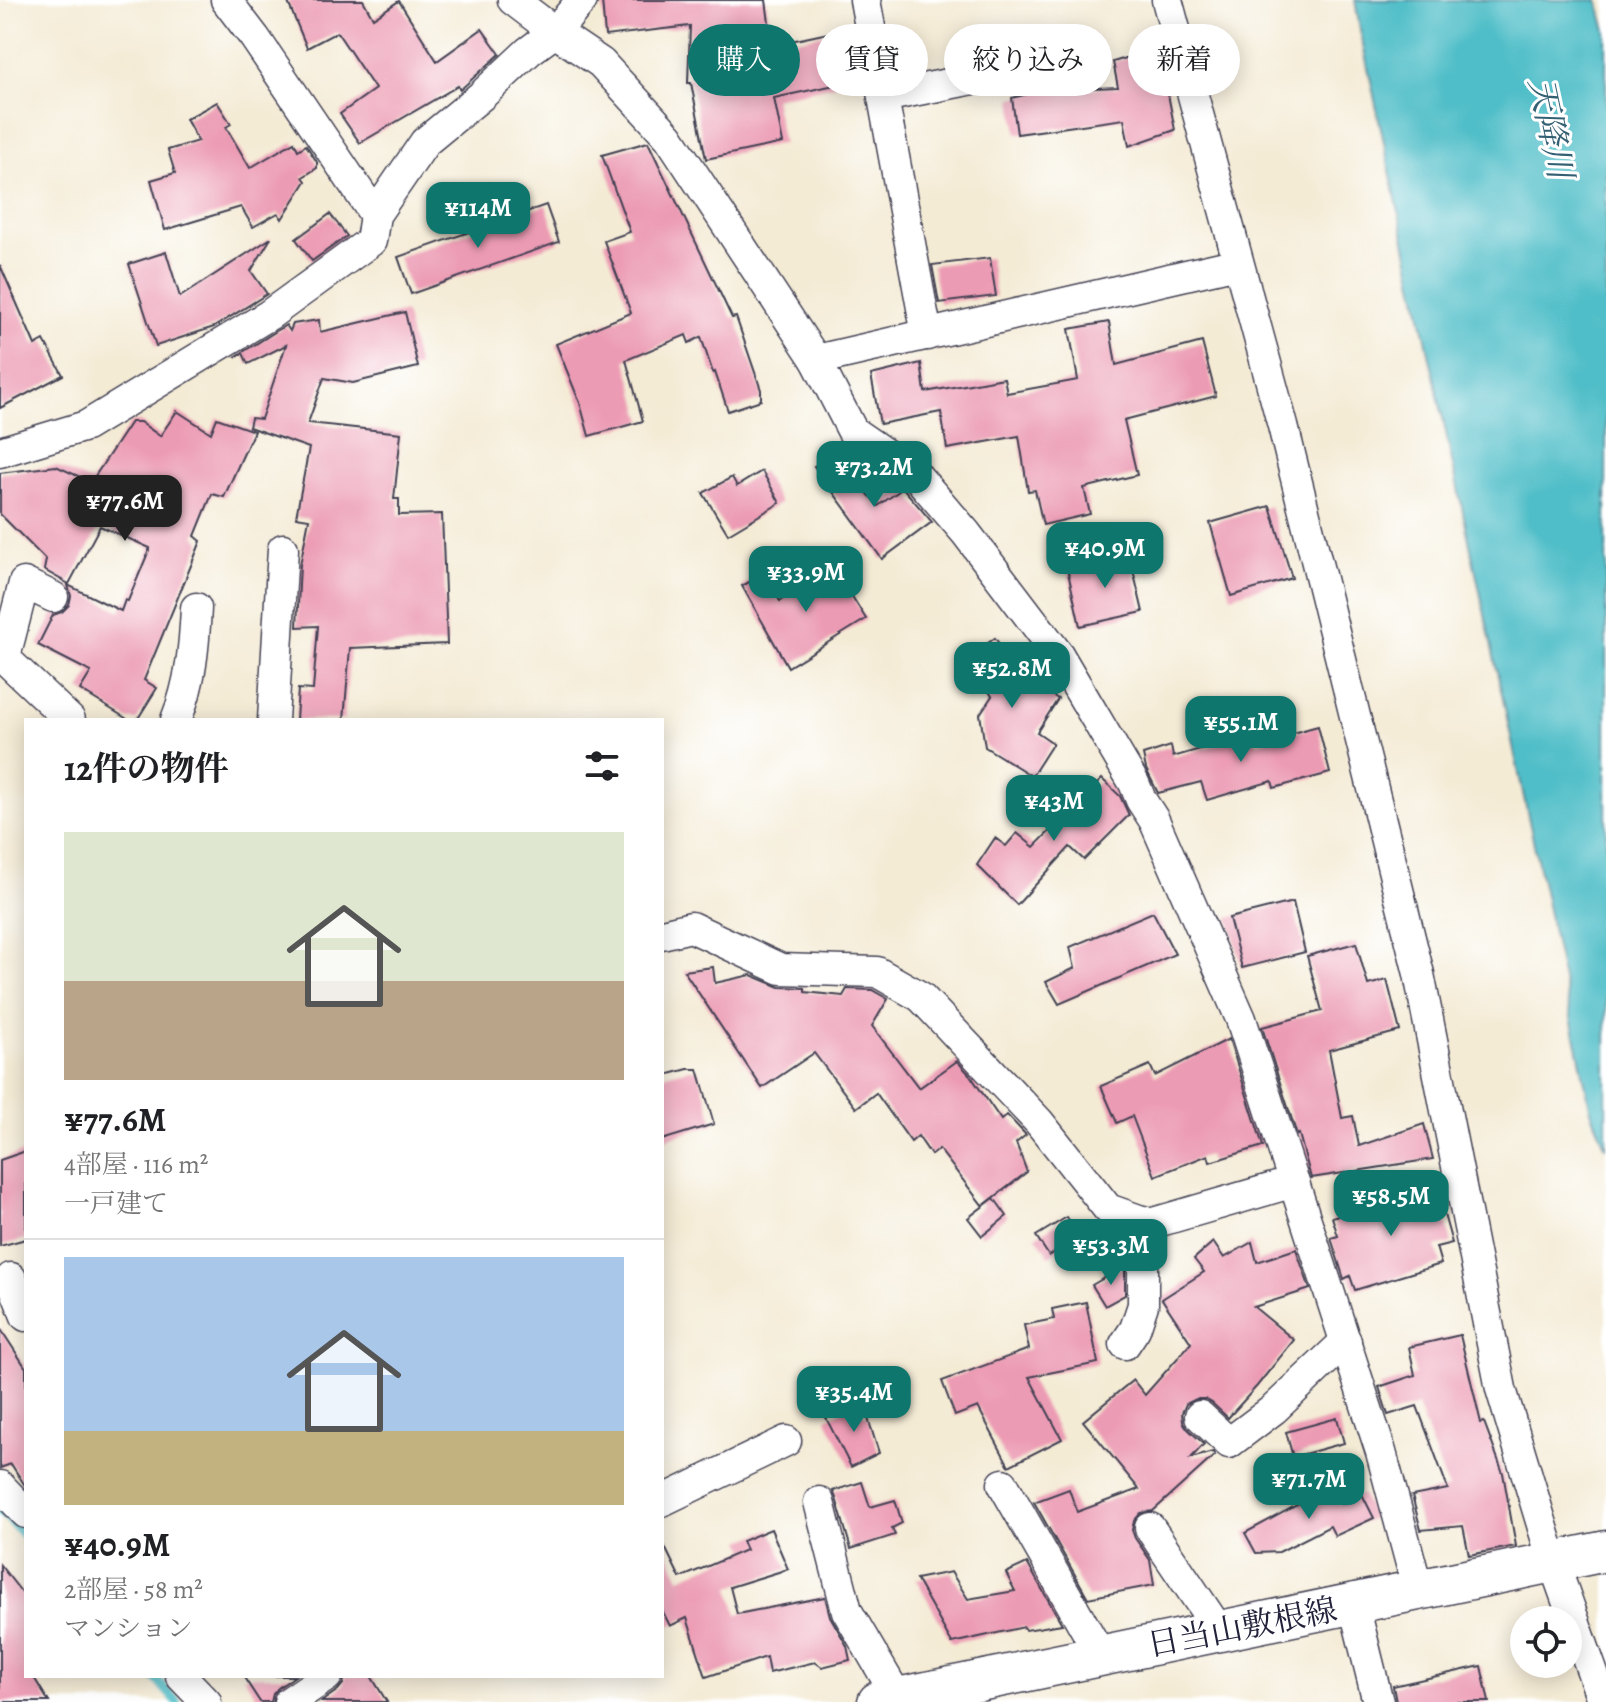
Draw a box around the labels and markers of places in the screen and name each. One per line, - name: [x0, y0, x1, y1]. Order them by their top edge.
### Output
- pin: ¥114M: [422, 182, 534, 250]
- pin: ¥73.2M: [809, 441, 939, 509]
- pin: ¥77.6M: [60, 475, 190, 543]
- pin: ¥40.9M: [1040, 522, 1170, 590]
- pin: ¥33.9M: [741, 546, 871, 614]
- pin: ¥52.8M: [947, 642, 1077, 710]
- pin: ¥55.1M: [1176, 696, 1306, 764]
- pin: ¥43M: [1007, 775, 1101, 843]
- pin: ¥58.5M: [1326, 1170, 1456, 1238]
- pin: ¥53.3M: [1046, 1219, 1176, 1287]
- pin: ¥35.4M: [789, 1366, 919, 1434]
- pin: ¥71.7M: [1244, 1453, 1374, 1521]

